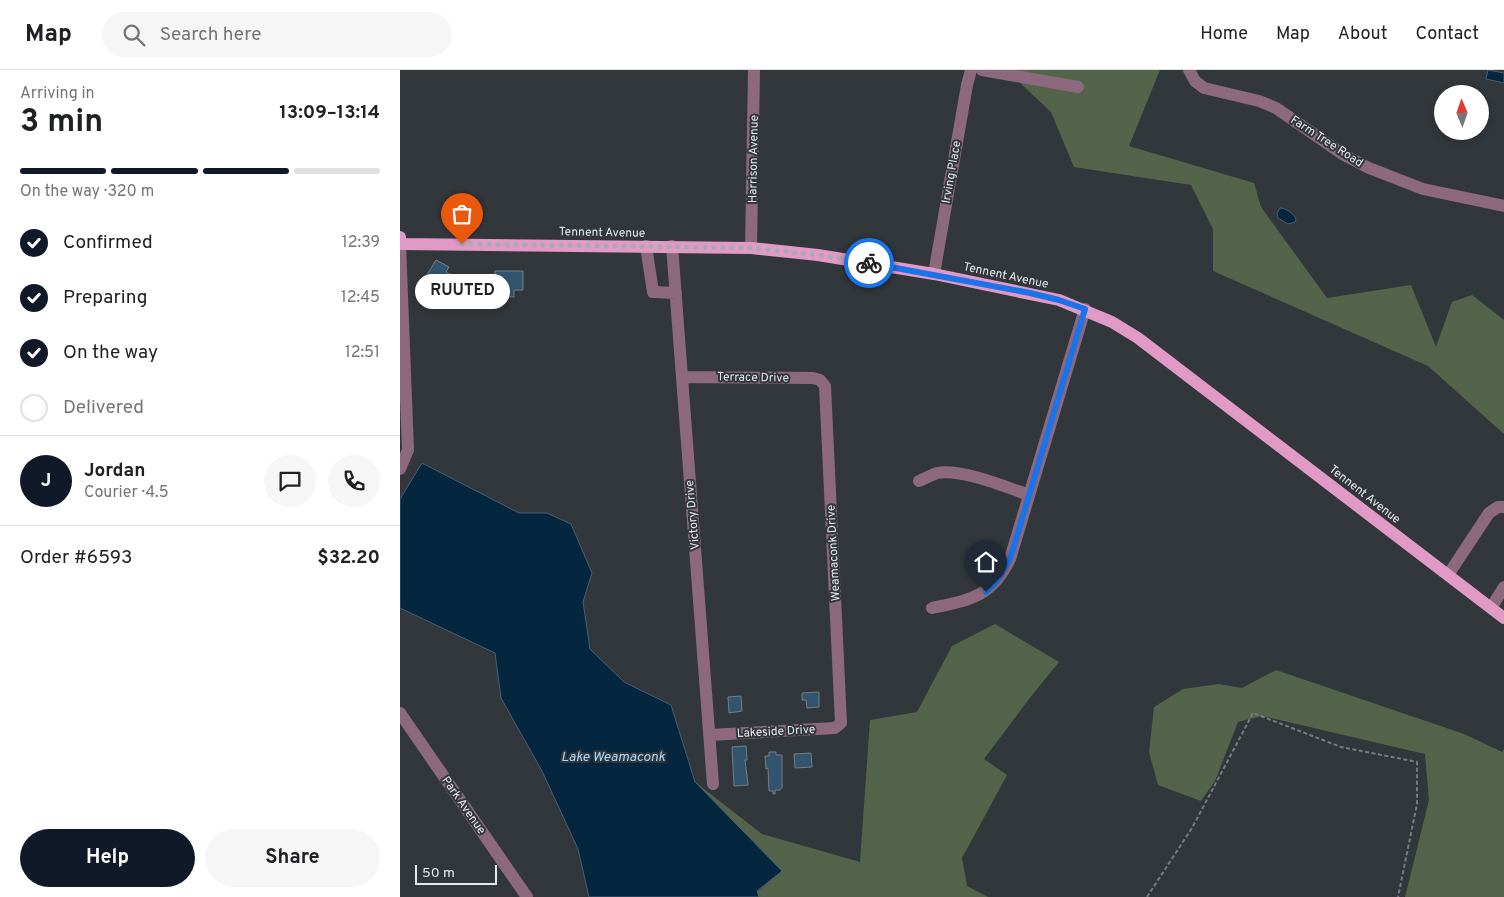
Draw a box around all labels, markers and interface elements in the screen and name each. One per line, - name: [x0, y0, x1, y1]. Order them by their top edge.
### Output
- search box: [102, 12, 452, 57]
- text: Map: [25, 20, 72, 50]
- icon: search: [120, 21, 148, 49]
- text: Search here: [160, 23, 261, 47]
- text: Home: [1200, 23, 1248, 46]
- text: Map: [1276, 23, 1310, 46]
- text: About: [1338, 23, 1387, 46]
- text: Contact: [1415, 23, 1479, 46]
- text: Arriving in: [20, 84, 95, 104]
- north arrow: [1434, 85, 1489, 140]
- map controls: [1434, 85, 1489, 140]
- text: 13:09–13:14: [279, 101, 380, 125]
- text: 3 min: [20, 103, 103, 143]
- street label: Farm Tree Road: [1287, 112, 1366, 171]
- street label: Harrison Avenue: [745, 115, 763, 203]
- street label: Irving Place: [939, 139, 965, 205]
- text: On the way · 320 m: [20, 182, 154, 202]
- pin: [441, 193, 483, 244]
- icon: bag: [448, 200, 476, 228]
- street label: Tennent Avenue: [559, 224, 645, 242]
- icon: check: [20, 229, 48, 257]
- text: Confirmed: [63, 231, 153, 255]
- text: 12:39: [342, 233, 380, 253]
- courier: [844, 238, 894, 288]
- icon: bike: [855, 249, 883, 277]
- street label: Tennent Avenue: [962, 259, 1050, 293]
- callout: RUUTED: [415, 274, 510, 309]
- text: RUUTED: [430, 281, 495, 301]
- icon: check: [20, 284, 48, 312]
- text: Preparing: [63, 286, 147, 310]
- text: 12:45: [341, 288, 380, 308]
- icon: check: [20, 339, 48, 367]
- text: On the way: [63, 341, 158, 365]
- text: 12:51: [345, 343, 380, 363]
- street label: Terrace Drive: [717, 369, 789, 387]
- text: Delivered: [63, 396, 144, 420]
- button: chat: [264, 455, 316, 507]
- button: phone: [328, 455, 380, 507]
- text: Jordan: [84, 459, 146, 483]
- street label: Tennent Avenue: [1325, 462, 1403, 528]
- text: J: [41, 469, 51, 493]
- street label: Victory Drive: [682, 479, 704, 551]
- text: Courier · 4.5: [84, 483, 169, 503]
- street label: Weamaconk Drive: [823, 504, 845, 602]
- pin: [965, 541, 1007, 592]
- text: Order #6593: [20, 546, 133, 570]
- text: $32.20: [317, 546, 380, 570]
- icon: home: [972, 548, 1000, 576]
- street label: Lakeside Drive: [736, 722, 816, 742]
- water label: Lake Weamaconk: [561, 749, 666, 766]
- street label: Park Avenue: [437, 773, 489, 838]
- button: Help: [20, 829, 195, 887]
- button: Share: [205, 829, 380, 887]
- scale bar: [415, 862, 498, 885]
- text: 50 m: [422, 865, 455, 882]

